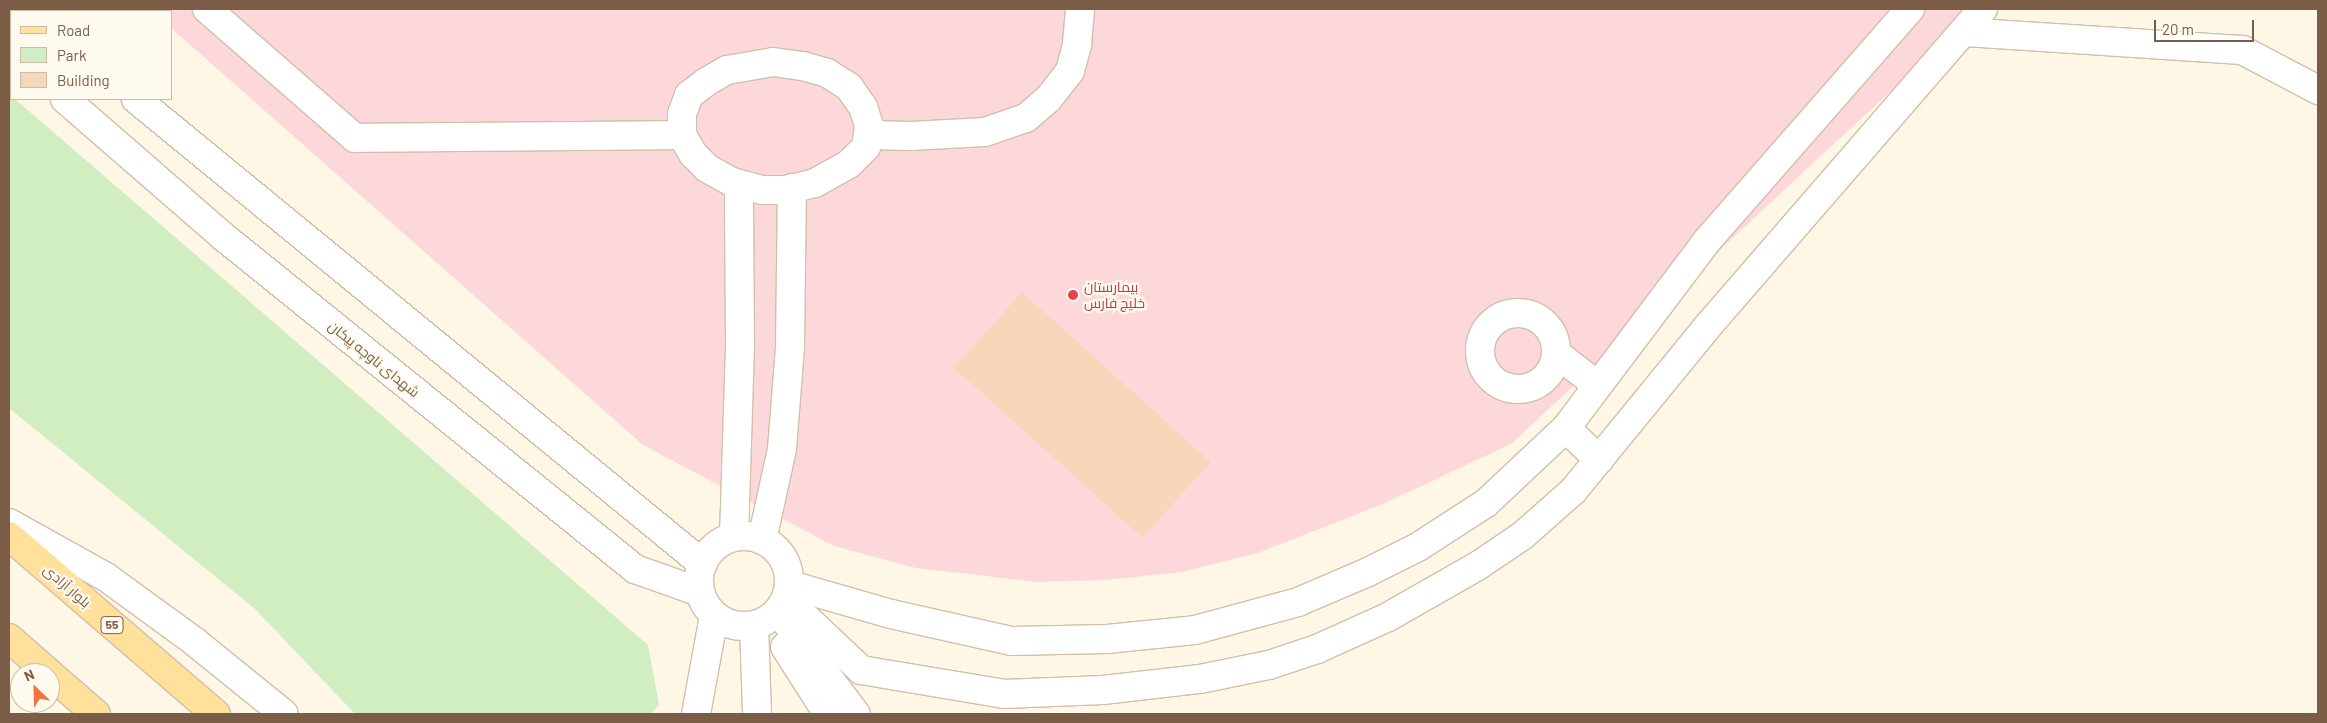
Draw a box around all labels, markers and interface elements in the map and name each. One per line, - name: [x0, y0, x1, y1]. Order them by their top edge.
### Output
- legend: [10, 10, 172, 100]
- scale bar: [2157, 10, 2257, 42]
- text: 20 m: [2162, 20, 2194, 38]
- text: Road: [57, 21, 90, 39]
- text: Park: [57, 46, 86, 64]
- text: Building: [57, 71, 110, 89]
- place label: بیمارستان خلیج فارس: [1084, 279, 1145, 312]
- marker: بیمارستان خلیج فارس: [1066, 288, 1080, 302]
- street label: شهدای ناوچه پیکان: [325, 317, 423, 401]
- street label: بلوار آزادی: [40, 561, 94, 611]
- road number: 55: [100, 616, 124, 634]
- north arrow: [10, 663, 60, 713]
- text: N: [21, 665, 37, 684]

